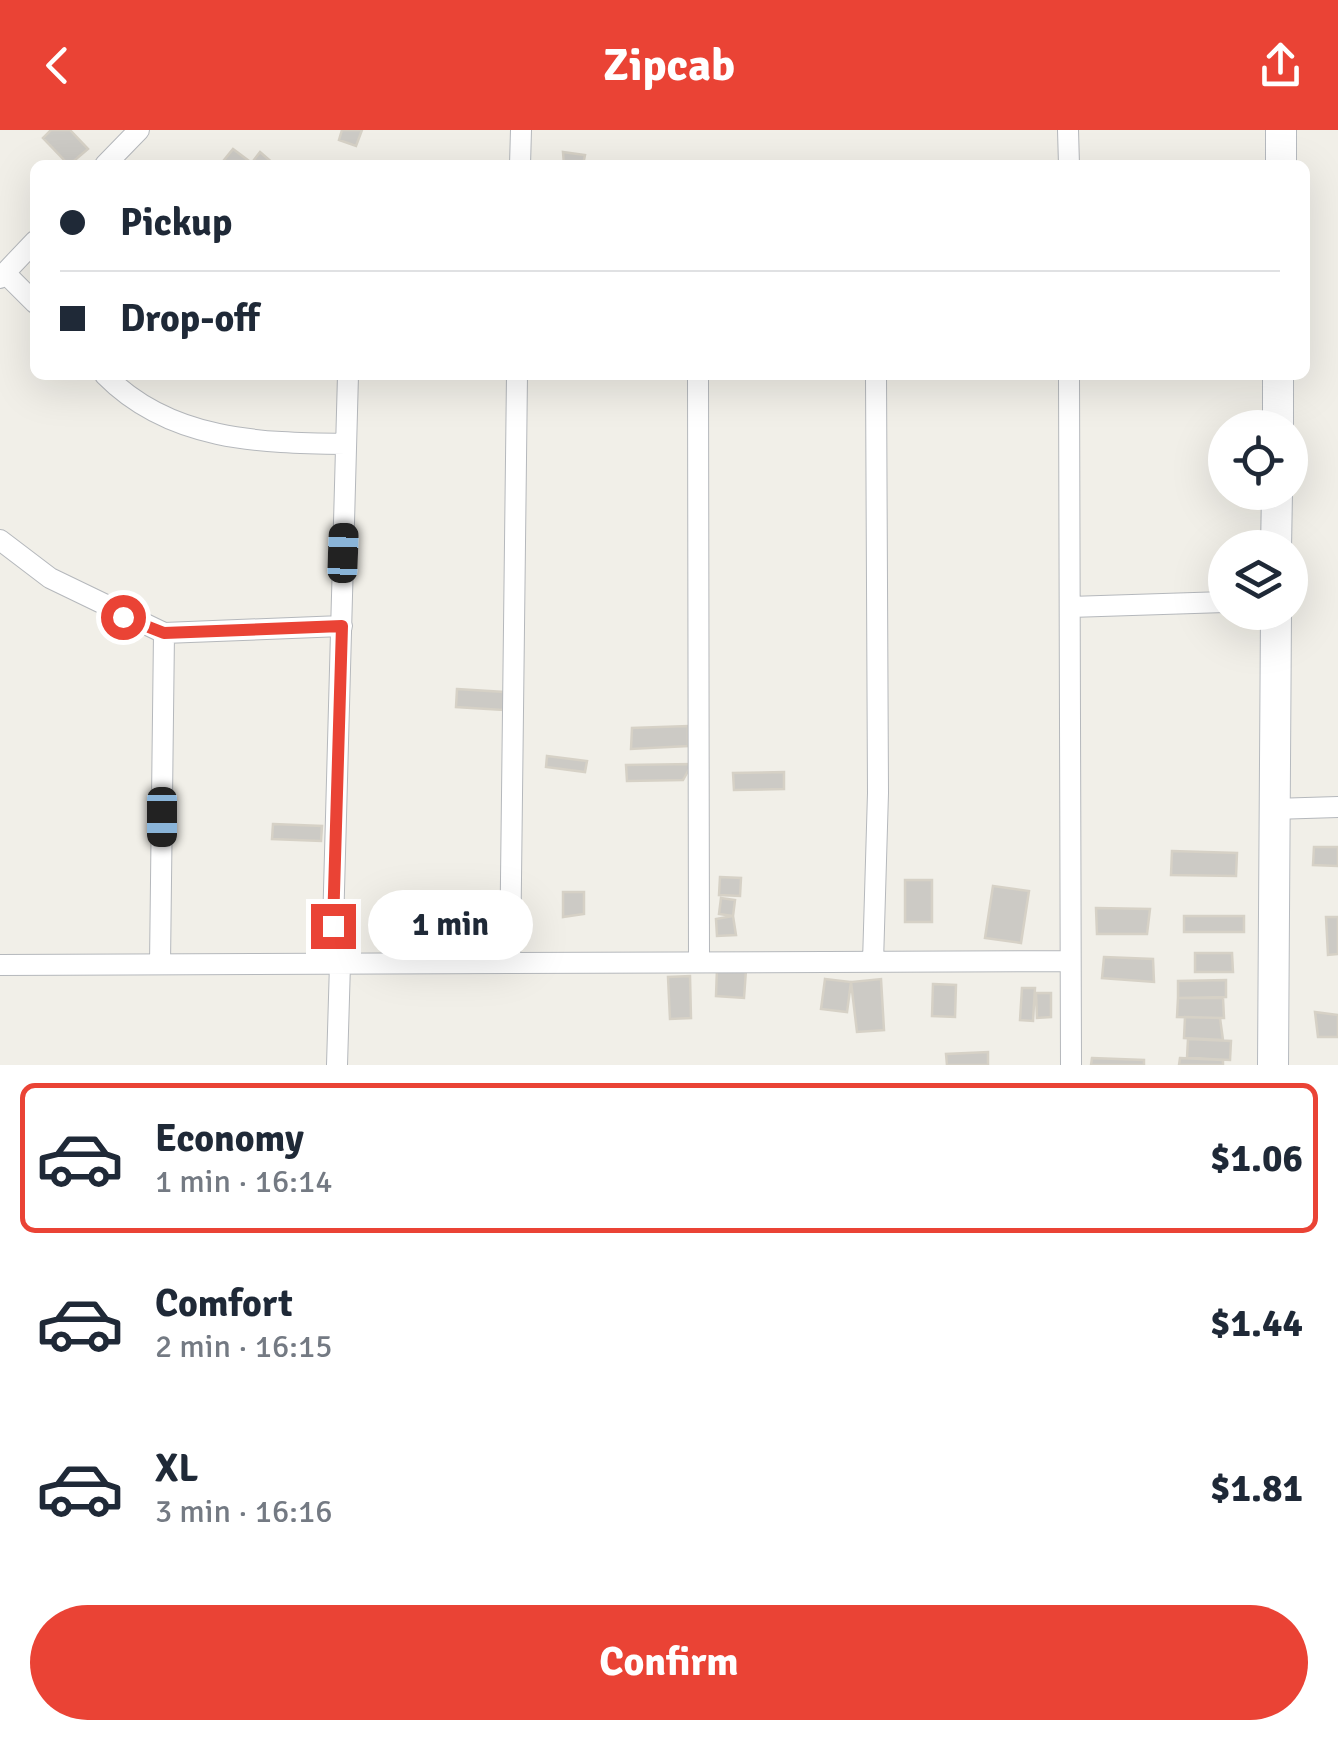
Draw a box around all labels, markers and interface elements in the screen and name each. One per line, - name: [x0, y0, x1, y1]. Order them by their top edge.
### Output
- icon: back: [30, 38, 85, 93]
- text: Zipcab: [603, 38, 735, 93]
- icon: share: [1253, 38, 1308, 93]
- text: Pickup: [120, 199, 232, 246]
- text: Drop-off: [120, 295, 260, 342]
- map controls: [1208, 410, 1308, 630]
- button: locate: [1208, 410, 1308, 510]
- car: [327, 522, 359, 584]
- button: layers: [1208, 530, 1308, 630]
- route start: [101, 595, 146, 640]
- car: [147, 787, 177, 847]
- callout: 1 min: [368, 891, 533, 961]
- route end: [311, 904, 356, 949]
- text: 1 min: [412, 905, 489, 944]
- icon: car: [35, 1113, 125, 1203]
- text: Economy: [155, 1115, 304, 1162]
- text: $1.06: [1210, 1135, 1303, 1182]
- text: 1 min · 16:14: [155, 1162, 333, 1201]
- icon: car: [35, 1278, 125, 1368]
- text: Comfort: [155, 1280, 293, 1327]
- text: $1.44: [1210, 1300, 1303, 1347]
- text: 2 min · 16:15: [155, 1327, 333, 1366]
- icon: car: [35, 1443, 125, 1533]
- text: XL: [155, 1445, 198, 1492]
- text: $1.81: [1210, 1465, 1303, 1512]
- text: 3 min · 16:16: [155, 1492, 333, 1531]
- button: Confirm: [30, 1605, 1308, 1720]

